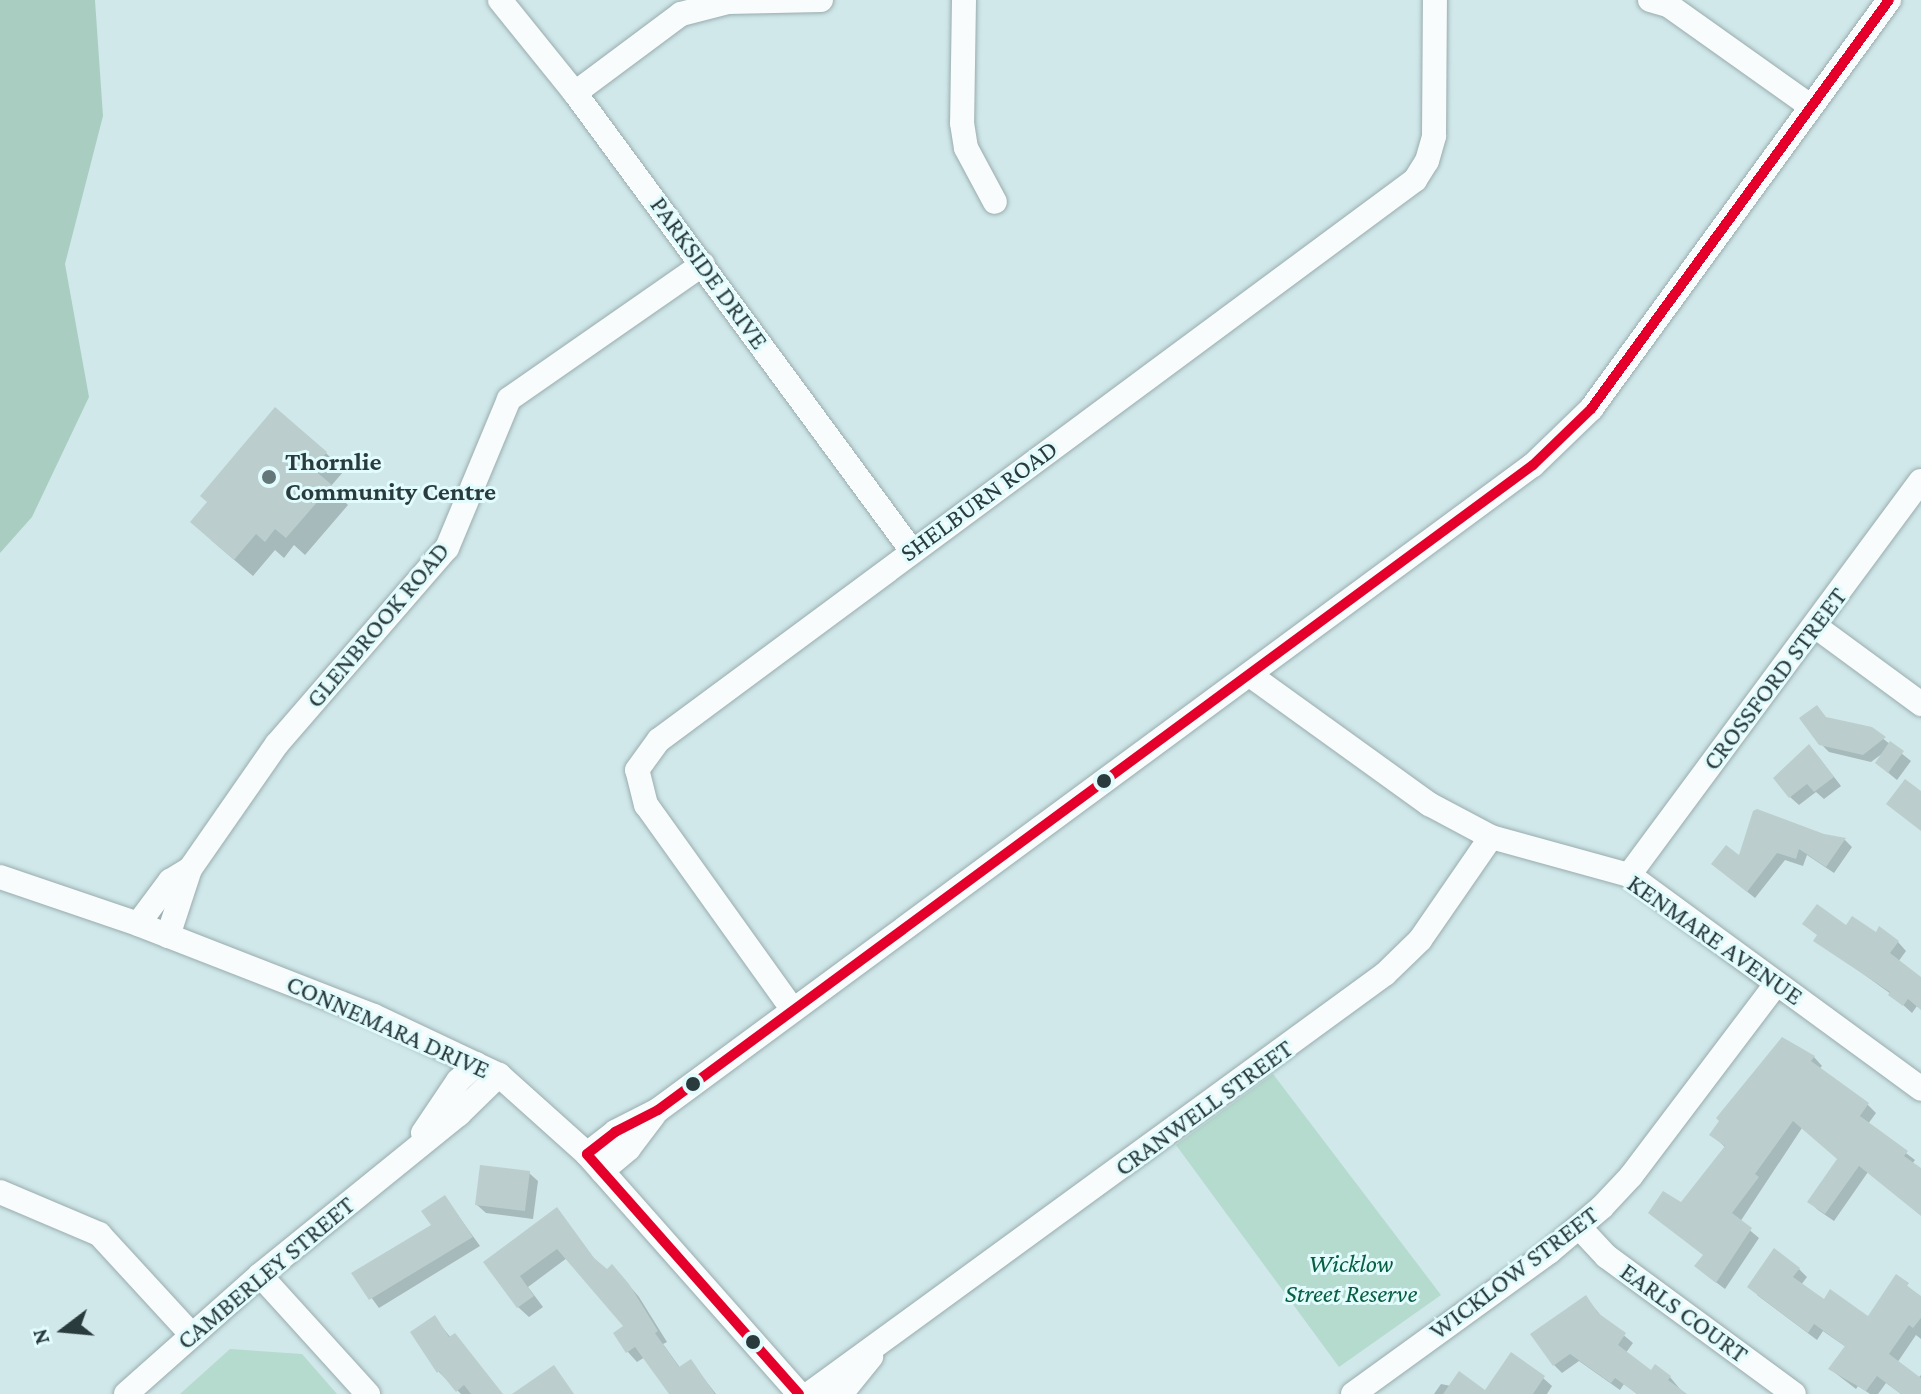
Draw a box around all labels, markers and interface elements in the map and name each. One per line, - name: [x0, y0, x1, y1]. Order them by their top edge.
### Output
- street label: PARKSIDE DRIVE: [643, 191, 775, 355]
- street label: SHELBURN ROAD: [894, 433, 1064, 569]
- place label: Thornlie Community Centre: [285, 446, 496, 508]
- marker: Thornlie Community Centre: [260, 468, 278, 486]
- street label: GLENBROOK ROAD: [299, 536, 457, 714]
- street label: CROSSFORD STREET: [1696, 581, 1854, 777]
- unlabelled marker: [1096, 773, 1112, 789]
- street label: KENMARE AVENUE: [1621, 868, 1809, 1012]
- street label: CONNEMARA DRIVE: [282, 968, 494, 1086]
- street label: CRANWELL STREET: [1109, 1033, 1299, 1183]
- unlabelled marker: [685, 1076, 701, 1092]
- street label: CAMBERLEY STREET: [171, 1190, 361, 1356]
- street label: WICKLOW STREET: [1423, 1199, 1605, 1347]
- park label: Wicklow Street Reserve: [1285, 1248, 1417, 1310]
- street label: EARLS COURT: [1614, 1256, 1754, 1370]
- north arrow: [24, 1290, 104, 1370]
- text: N: [26, 1326, 55, 1347]
- unlabelled marker: [745, 1334, 761, 1350]

